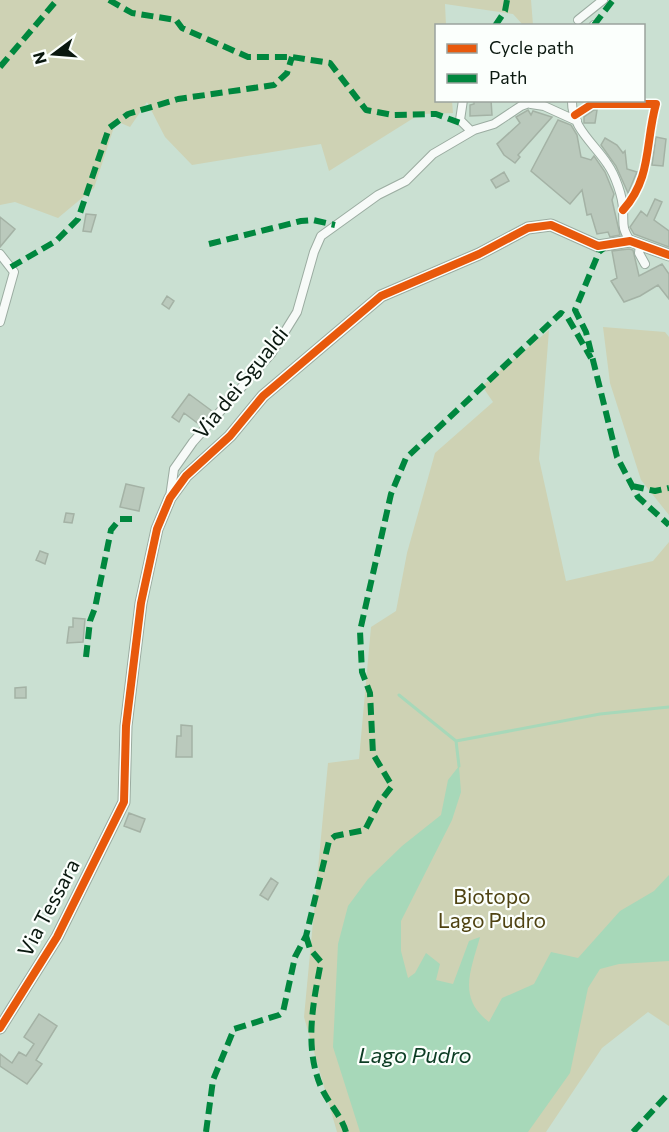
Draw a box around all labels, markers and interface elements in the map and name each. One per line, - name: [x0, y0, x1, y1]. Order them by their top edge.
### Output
- north arrow: [24, 24, 84, 84]
- legend: [435, 24, 645, 102]
- text: Cycle path: [489, 36, 574, 58]
- text: N: [28, 50, 50, 67]
- text: Path: [489, 66, 527, 88]
- street label: Via dei Sgualdi: [187, 321, 293, 443]
- street label: Via Tessara: [12, 854, 84, 960]
- park label: Biotopo Lago Pudro: [438, 883, 546, 932]
- water label: Lago Pudro: [358, 1041, 472, 1068]

